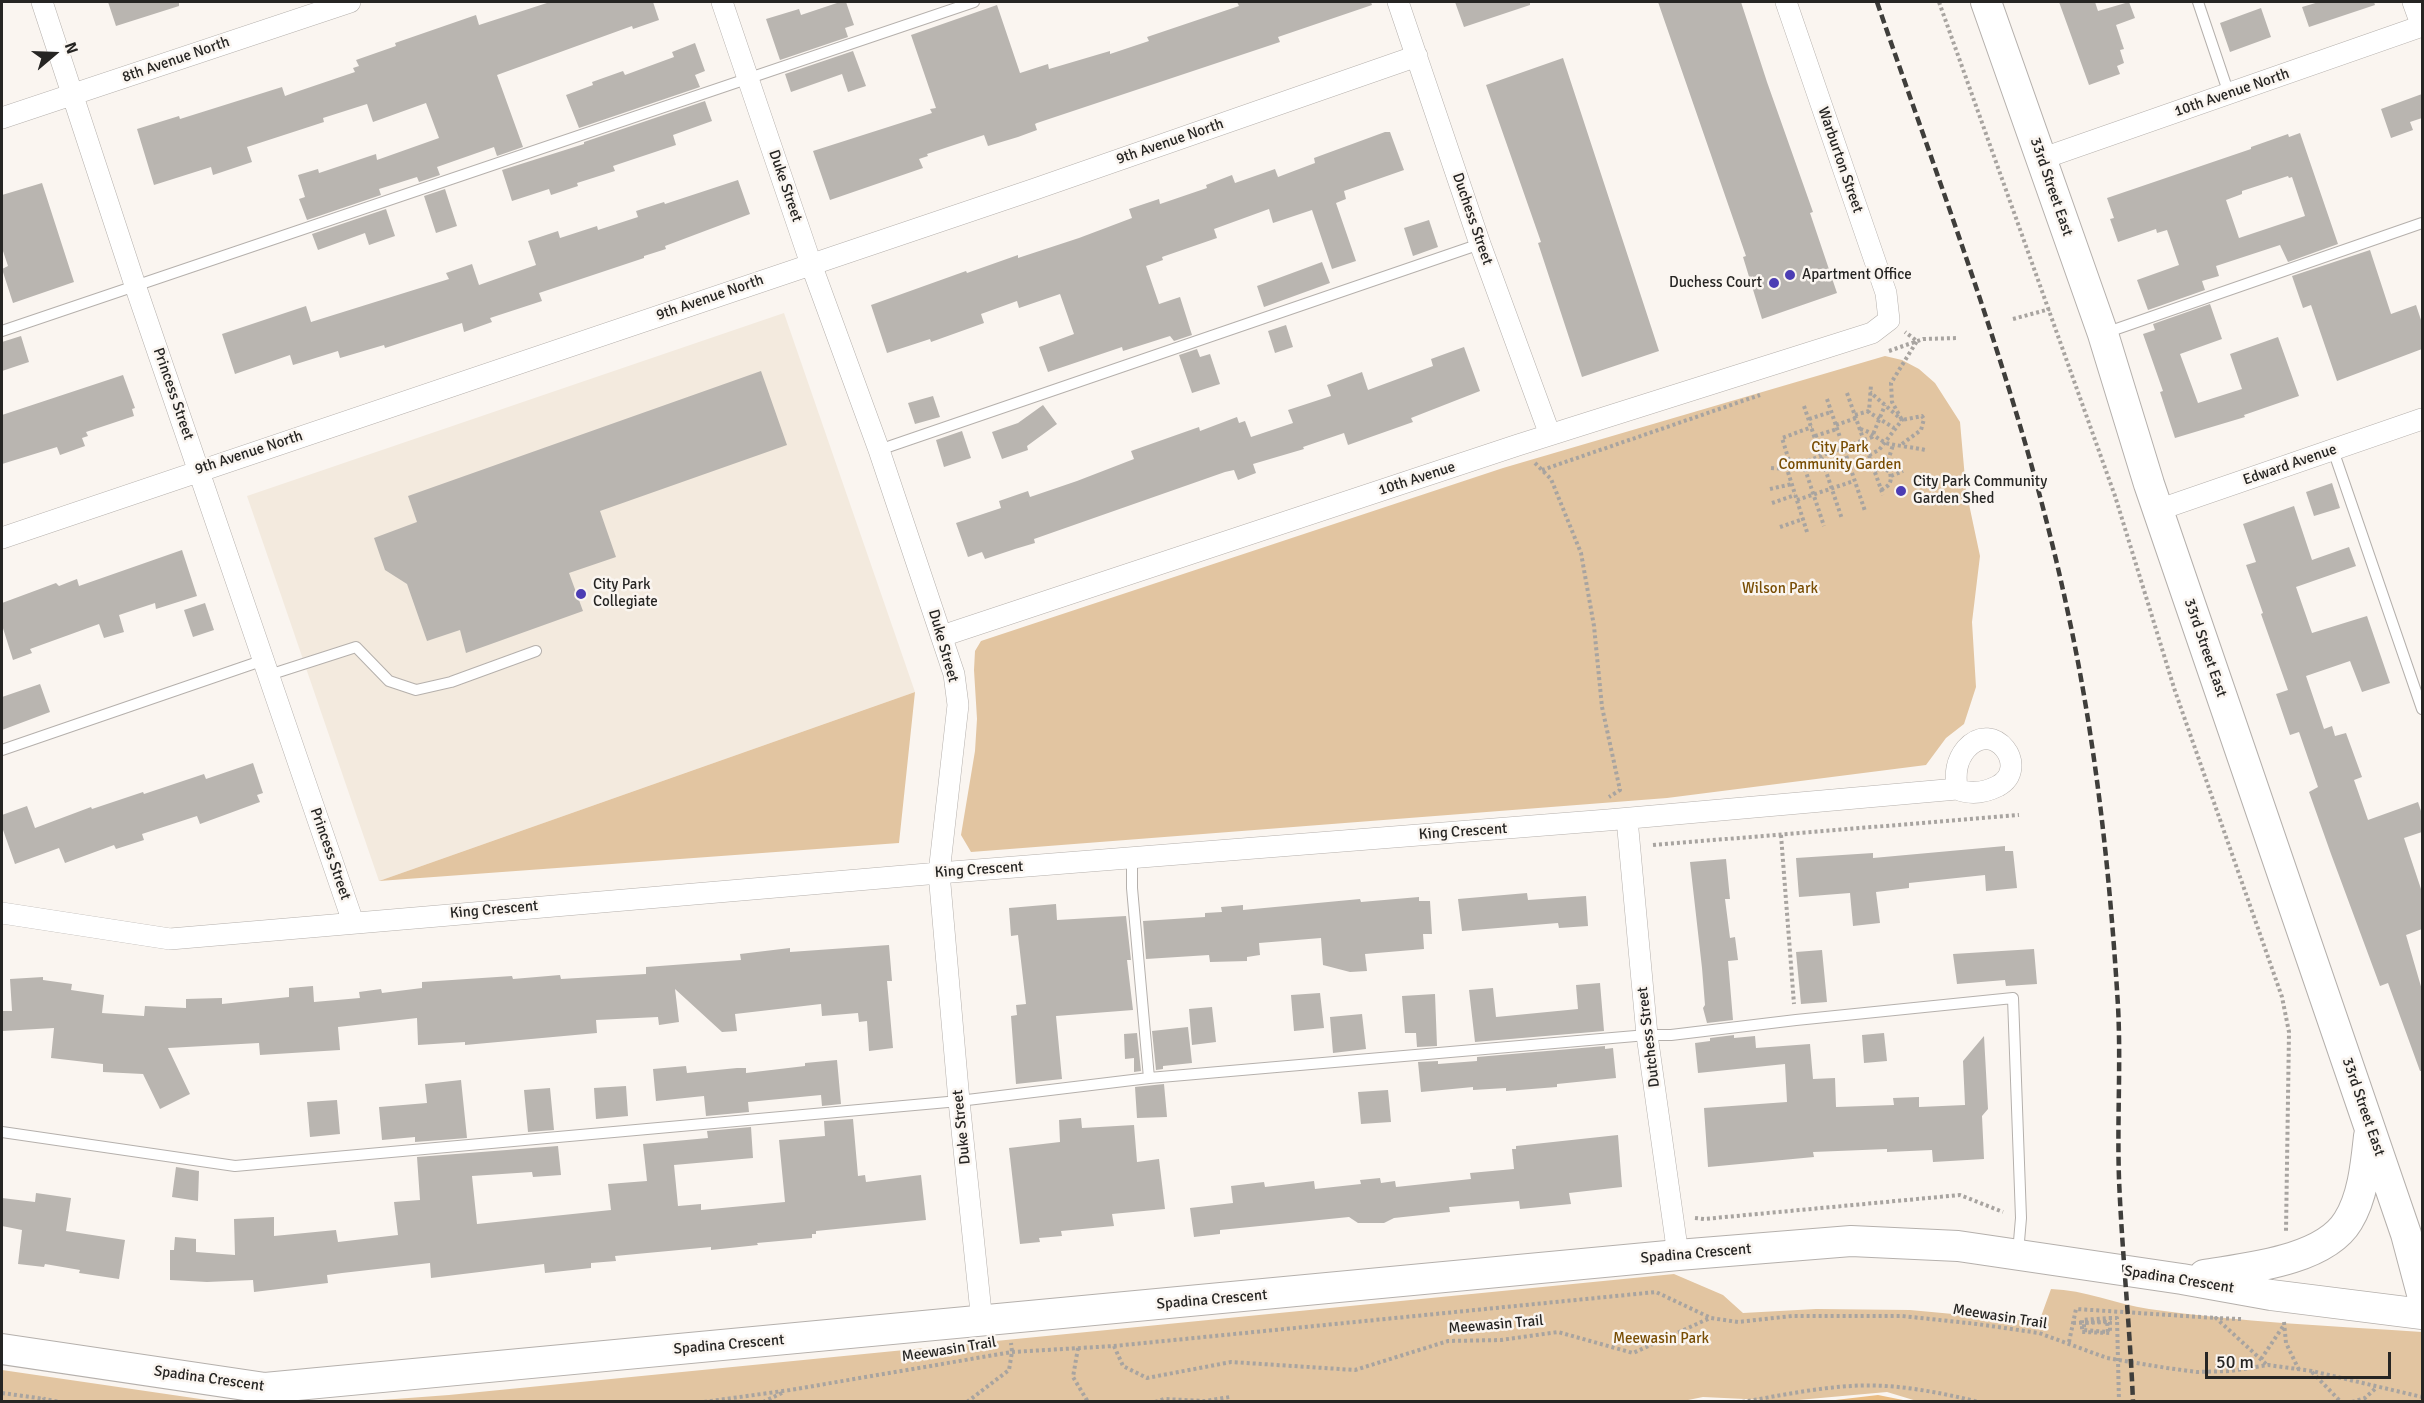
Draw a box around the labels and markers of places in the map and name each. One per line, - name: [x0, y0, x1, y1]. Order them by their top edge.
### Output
- place label: Apartment Office: [1802, 266, 1912, 284]
- marker: Apartment Office: [1783, 268, 1797, 282]
- place label: Duchess Court: [1669, 274, 1762, 292]
- marker: Duchess Court: [1767, 276, 1781, 290]
- place label: City Park Community Garden Shed: [1913, 473, 2047, 508]
- marker: City Park Community Garden Shed: [1894, 484, 1908, 498]
- place label: City Park Collegiate: [593, 576, 658, 611]
- marker: City Park Collegiate: [574, 587, 588, 601]

